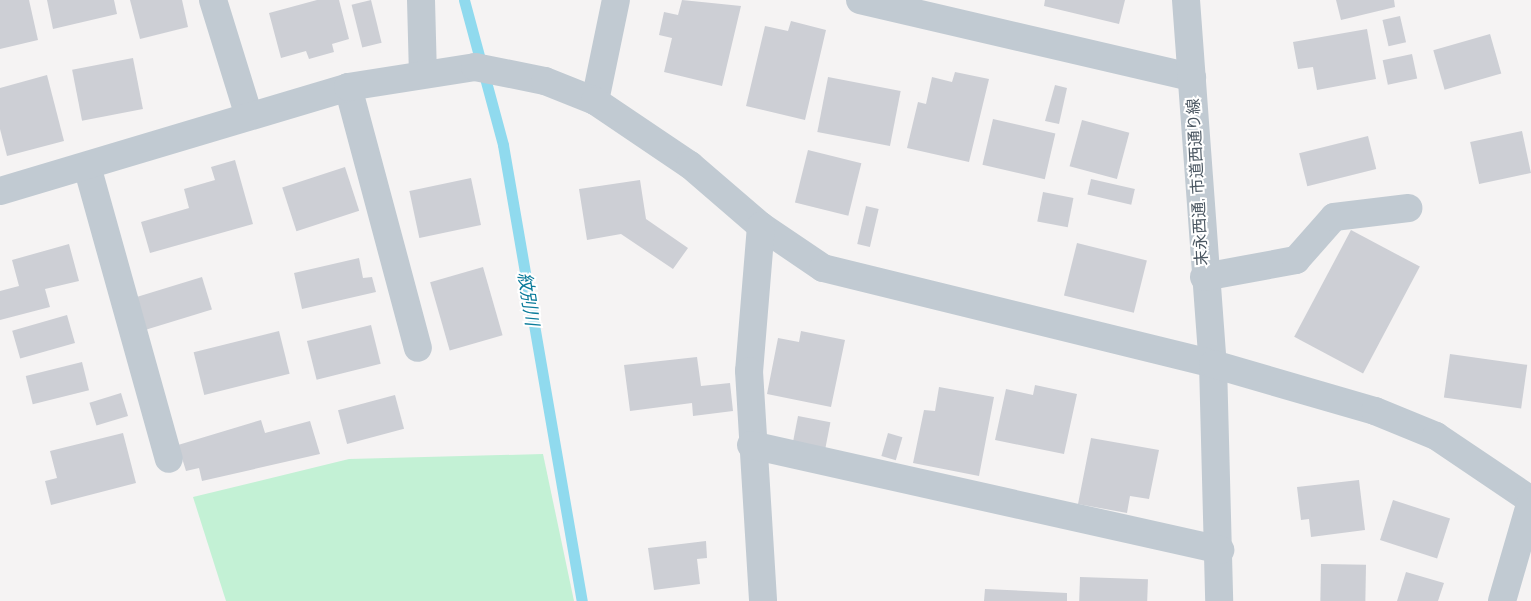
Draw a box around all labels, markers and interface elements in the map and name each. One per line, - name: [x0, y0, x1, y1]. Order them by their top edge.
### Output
- street label: 末永西通, 市道西通り線: [1184, 98, 1212, 266]
- water label: 紋別川: [513, 271, 543, 327]

